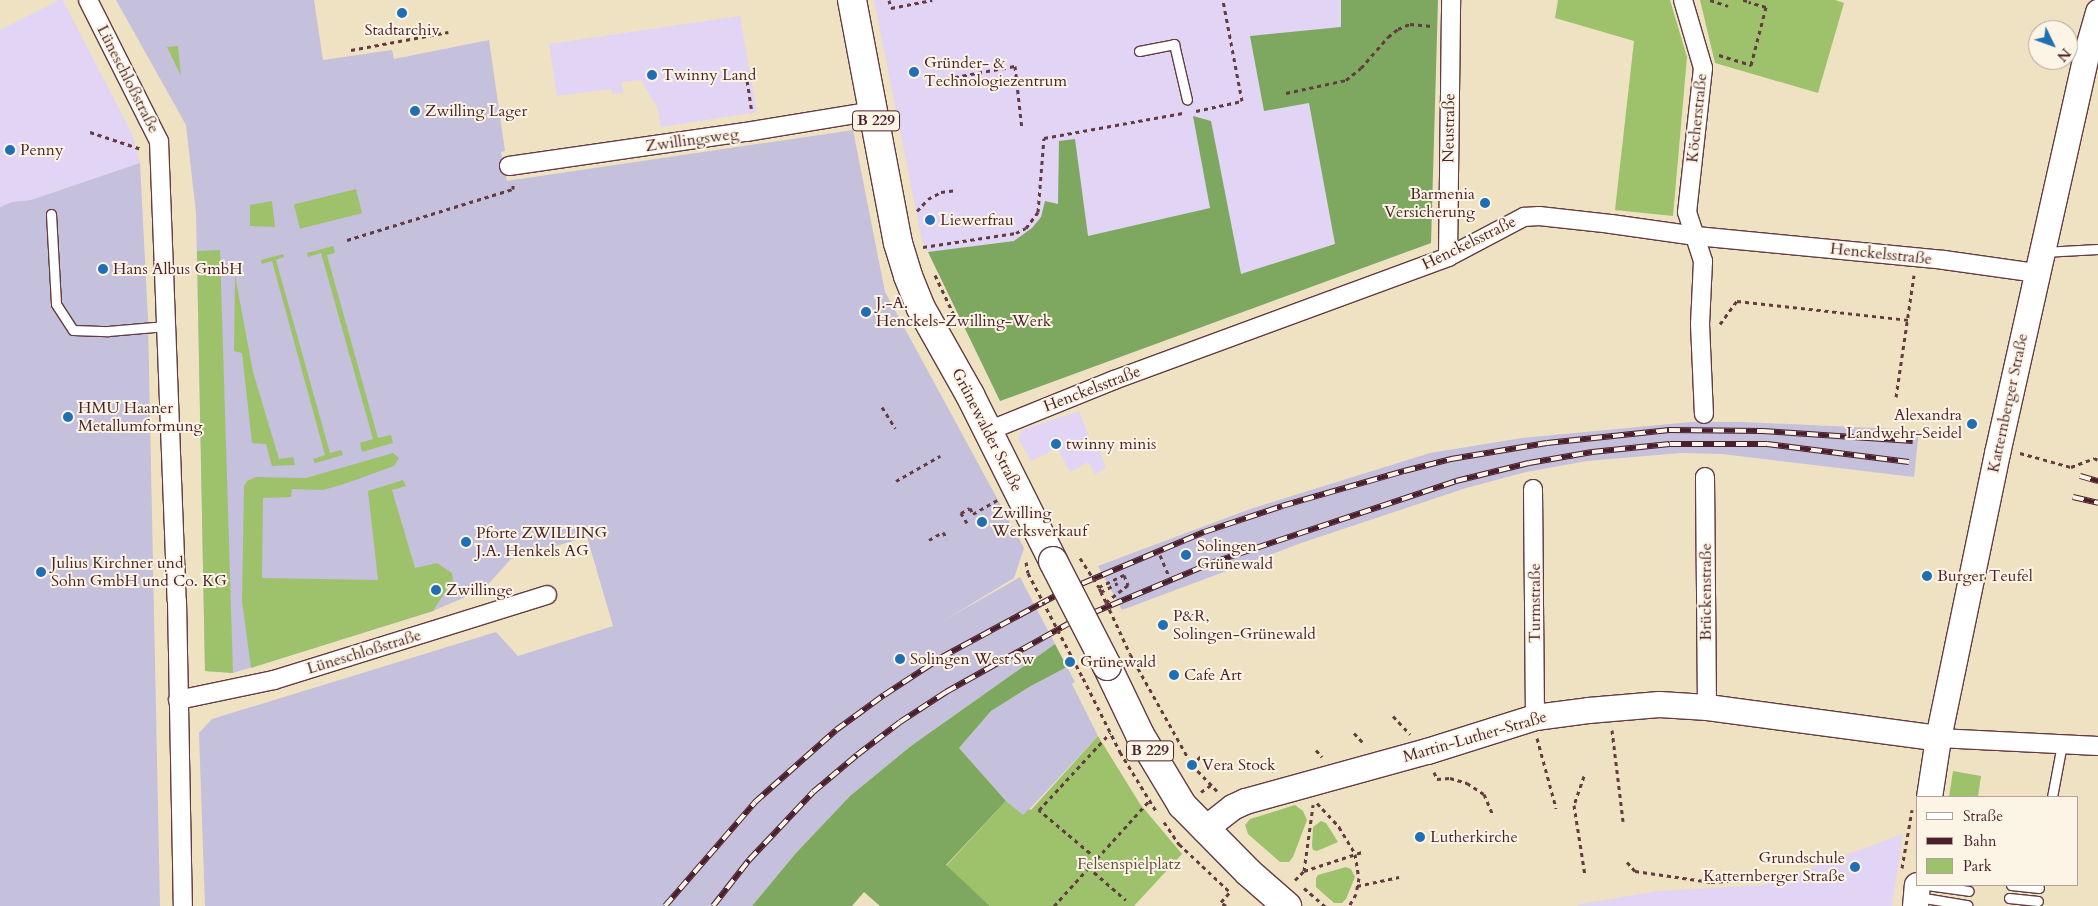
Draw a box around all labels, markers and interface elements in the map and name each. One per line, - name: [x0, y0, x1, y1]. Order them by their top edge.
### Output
- marker: Stadtarchiv: [396, 7, 408, 19]
- place label: Stadtarchiv: [365, 20, 439, 40]
- north arrow: [2028, 20, 2078, 70]
- street label: Lüneschloßstraße: [93, 22, 163, 136]
- text: N: [2053, 44, 2075, 66]
- place label: Gründer- & Technologiezentrum: [924, 53, 1067, 91]
- place label: Twinny Land: [662, 65, 756, 85]
- marker: Gründer- & Technologiezentrum: [908, 66, 920, 78]
- marker: Twinny Land: [646, 69, 658, 81]
- street label: Köcherstraße: [1683, 72, 1711, 164]
- street label: Neustraße: [1439, 93, 1459, 163]
- place label: Zwilling Lager: [425, 101, 527, 121]
- marker: Zwilling Lager: [409, 105, 421, 117]
- road number: B 229: [851, 108, 901, 134]
- street label: Zwillingsweg: [644, 124, 740, 156]
- place label: Penny: [20, 140, 63, 160]
- marker: Penny: [4, 144, 16, 156]
- place label: Barmenia Versicherung: [1384, 184, 1475, 222]
- marker: Barmenia Versicherung: [1479, 197, 1491, 209]
- place label: Liewerfrau: [940, 210, 1014, 230]
- street label: Henckelsstraße: [1419, 212, 1519, 274]
- marker: Liewerfrau: [924, 214, 936, 226]
- street label: Henckelsstraße: [1829, 239, 1933, 269]
- place label: Hans Albus GmbH: [113, 259, 243, 279]
- marker: Hans Albus GmbH: [97, 263, 109, 275]
- place label: J.-A. Henckels-Zwilling-Werk: [876, 293, 1051, 331]
- marker: J.-A. Henckels-Zwilling-Werk: [860, 306, 872, 318]
- street label: Katternberger Straße: [1984, 332, 2032, 474]
- street label: Henckelsstraße: [1041, 362, 1143, 416]
- street label: Grünewalder Straße: [948, 365, 1026, 495]
- place label: HMU Haaner Metallumformung: [78, 398, 202, 436]
- place label: Alexandra Landwehr-Seidel: [1846, 405, 1962, 443]
- marker: HMU Haaner Metallumformung: [62, 411, 74, 423]
- marker: Alexandra Landwehr-Seidel: [1966, 418, 1978, 430]
- place label: twinny minis: [1066, 434, 1156, 454]
- marker: twinny minis: [1050, 438, 1062, 450]
- place label: Zwilling Werksverkauf: [992, 503, 1087, 541]
- marker: Zwilling Werksverkauf: [976, 516, 988, 528]
- place label: Pforte ZWILLING J.A. Henkels AG: [476, 523, 607, 561]
- marker: Pforte ZWILLING J.A. Henkels AG: [460, 536, 472, 548]
- place label: Solingen Grünewald: [1197, 536, 1273, 574]
- street label: Brückenstraße: [1696, 543, 1716, 641]
- marker: Solingen Grünewald: [1179, 548, 1193, 562]
- place label: Julius Kirchner und Sohn GmbH und Co. KG: [51, 553, 227, 591]
- street label: Turmstraße: [1525, 563, 1545, 643]
- marker: Julius Kirchner und Sohn GmbH und Co. KG: [35, 566, 47, 578]
- place label: Burger Teufel: [1937, 566, 2033, 586]
- marker: Burger Teufel: [1921, 570, 1933, 582]
- place label: Zwillinge: [446, 580, 513, 600]
- marker: Zwillinge: [430, 584, 442, 596]
- place label: P&R, Solingen-Grünewald: [1173, 606, 1316, 644]
- marker: P&R, Solingen-Grünewald: [1157, 619, 1169, 631]
- street label: Lüneschloßstraße: [305, 626, 423, 678]
- place label: Solingen West Sw: [910, 649, 1034, 669]
- place label: Grünewald: [1080, 652, 1156, 672]
- marker: Solingen West Sw: [894, 653, 906, 665]
- marker: Grünewald: [1064, 656, 1076, 668]
- place label: Cafe Art: [1184, 665, 1242, 685]
- marker: Cafe Art: [1168, 669, 1180, 681]
- street label: Martin-Luther-Straße: [1401, 707, 1549, 767]
- road number: B 229: [1125, 738, 1175, 764]
- place label: Vera Stock: [1202, 755, 1276, 775]
- marker: Vera Stock: [1186, 759, 1198, 771]
- legend: [1916, 796, 2078, 886]
- text: Straße: [1963, 806, 2003, 826]
- place label: Lutherkirche: [1430, 827, 1518, 847]
- marker: Lutherkirche: [1414, 831, 1426, 843]
- text: Bahn: [1963, 831, 1996, 851]
- place label: Grundschule Katternberger Straße: [1703, 848, 1845, 886]
- park label: Felsenspielplatz: [1077, 854, 1181, 874]
- text: Park: [1963, 856, 1992, 876]
- marker: Grundschule Katternberger Straße: [1849, 861, 1861, 873]

